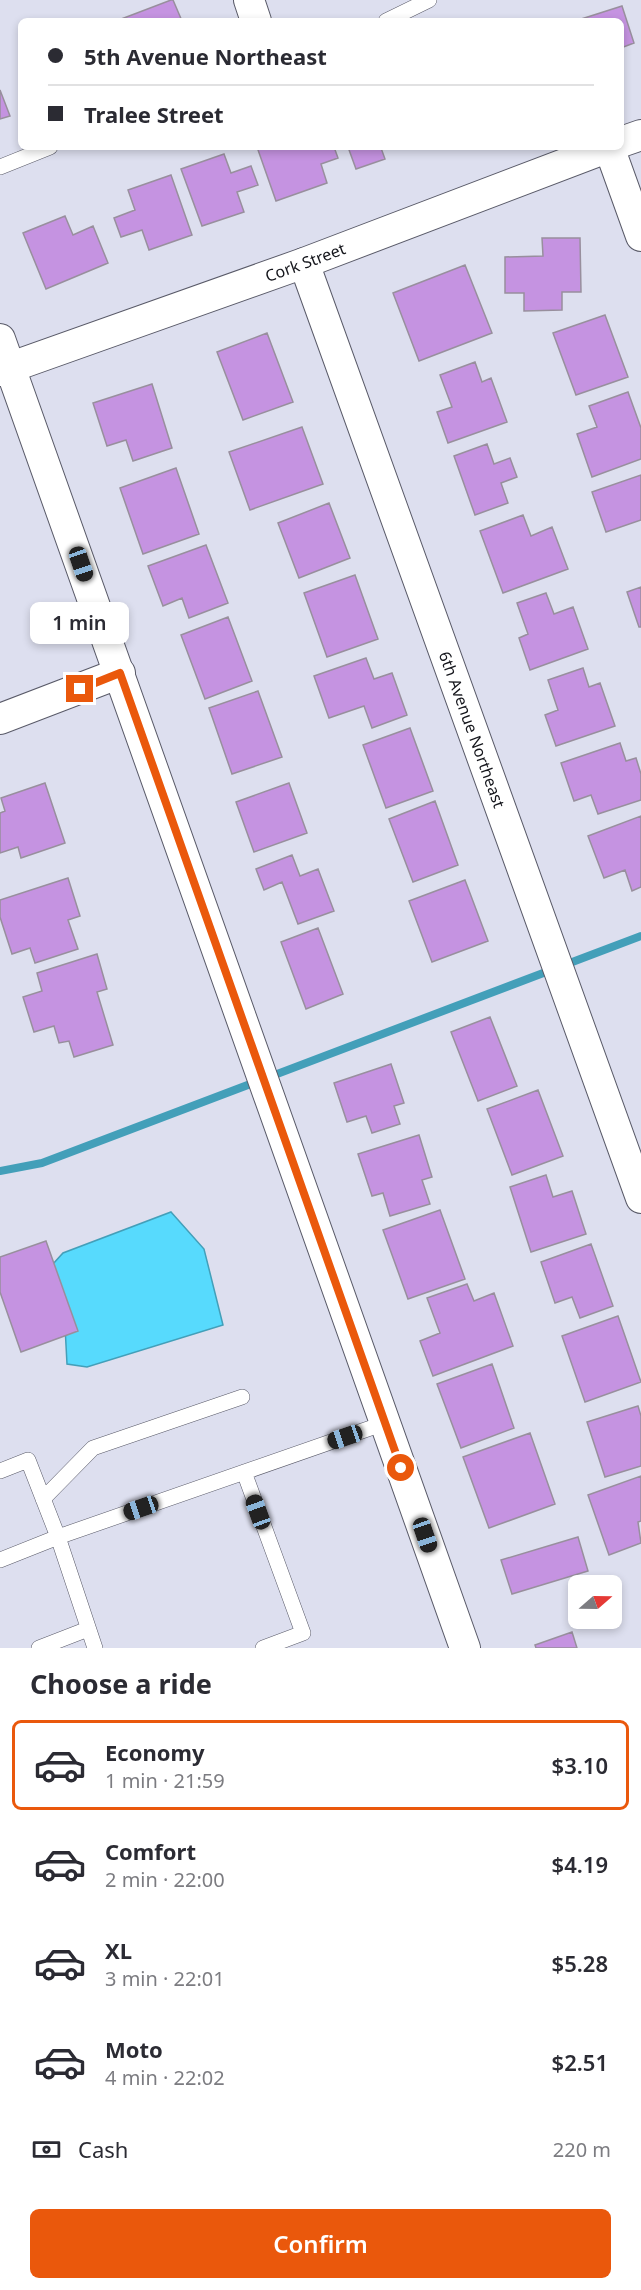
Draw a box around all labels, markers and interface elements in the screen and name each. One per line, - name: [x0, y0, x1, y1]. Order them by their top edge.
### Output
- text: 5th Avenue Northeast: [84, 41, 327, 71]
- text: Tralee Street: [84, 99, 224, 129]
- street label: Cork Street: [262, 237, 349, 287]
- car: [67, 544, 95, 584]
- callout: 1 min: [31, 602, 130, 644]
- text: 1 min: [52, 609, 107, 636]
- street label: 6th Avenue Northeast: [434, 648, 511, 811]
- route end: [66, 675, 93, 702]
- car: [325, 1423, 365, 1451]
- route start: [387, 1454, 414, 1481]
- car: [243, 1492, 273, 1532]
- car: [121, 1494, 161, 1522]
- car: [411, 1515, 439, 1555]
- north arrow: [568, 1575, 622, 1629]
- map controls: [568, 1575, 622, 1629]
- text: Choose a ride: [30, 1665, 212, 1702]
- text: Economy: [105, 1737, 204, 1767]
- icon: car: [33, 1738, 87, 1792]
- text: $3.10: [552, 1750, 608, 1780]
- text: 1 min · 21:59: [105, 1767, 225, 1794]
- text: Comfort: [105, 1836, 196, 1866]
- icon: car: [33, 1837, 87, 1891]
- text: $4.19: [552, 1849, 608, 1879]
- text: 2 min · 22:00: [105, 1866, 225, 1893]
- text: XL: [105, 1935, 132, 1965]
- icon: car: [33, 1936, 87, 1990]
- text: $5.28: [552, 1948, 608, 1978]
- text: 3 min · 22:01: [105, 1965, 225, 1992]
- text: Moto: [105, 2034, 163, 2064]
- icon: car: [33, 2035, 87, 2089]
- text: $2.51: [552, 2047, 608, 2077]
- text: 4 min · 22:02: [105, 2064, 225, 2091]
- icon: cash: [30, 2133, 63, 2166]
- text: Cash: [78, 2134, 128, 2164]
- text: 220 m: [553, 2136, 611, 2163]
- button: Confirm: [30, 2209, 611, 2278]

